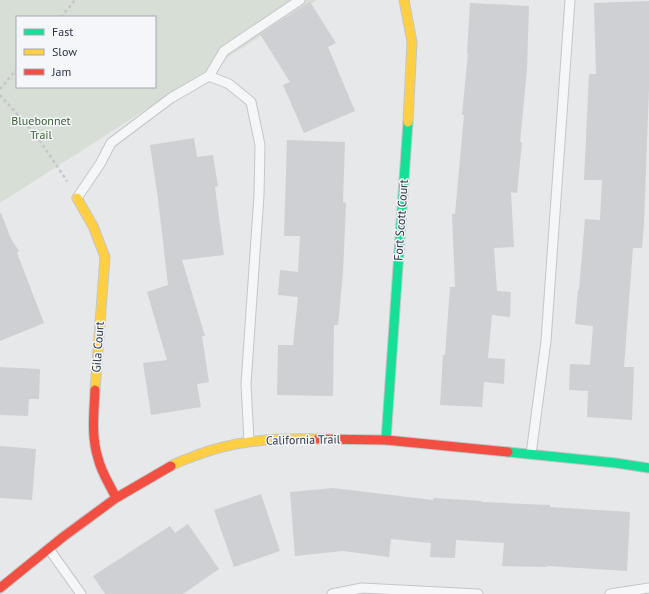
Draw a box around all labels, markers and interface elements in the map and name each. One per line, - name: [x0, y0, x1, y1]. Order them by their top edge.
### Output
- legend: [16, 16, 156, 88]
- text: Fast: [52, 24, 73, 39]
- text: Slow: [52, 44, 77, 59]
- text: Jam: [51, 64, 71, 79]
- park label: Bluebonnet Trail: [11, 113, 71, 142]
- street label: Fort Scott Court: [390, 179, 411, 261]
- street label: Gila Court: [88, 321, 107, 373]
- street label: California Trail: [266, 431, 341, 448]

